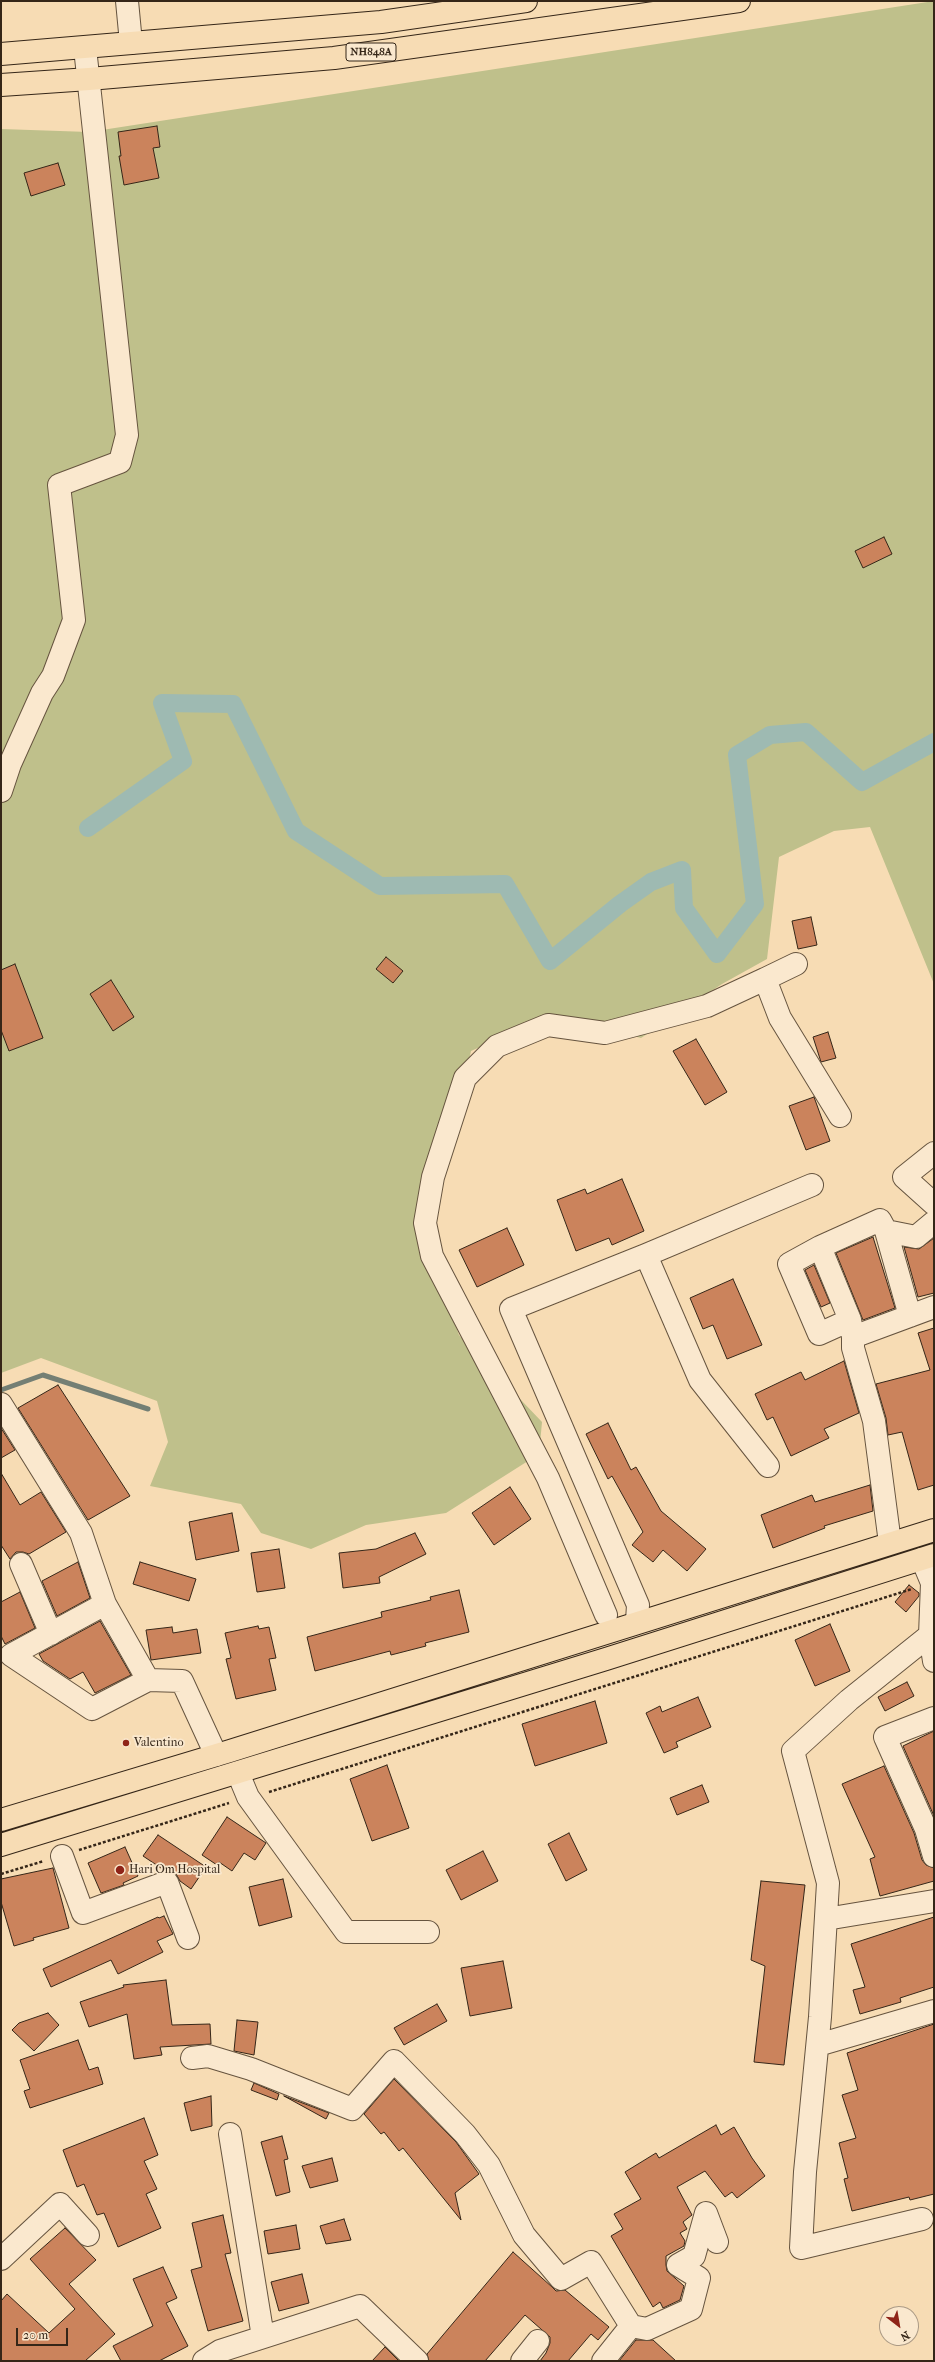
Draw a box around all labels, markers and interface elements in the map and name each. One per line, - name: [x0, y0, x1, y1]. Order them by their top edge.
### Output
- road number: NH848A: [346, 43, 396, 61]
- place label: Valentino: [134, 1736, 183, 1750]
- marker: Valentino: [121, 1738, 131, 1748]
- place label: Hari Om Hospital: [129, 1863, 220, 1877]
- marker: Hari Om Hospital: [114, 1864, 126, 1876]
- north arrow: [879, 2306, 919, 2346]
- scale bar: [18, 2320, 70, 2346]
- text: 20 m: [23, 2328, 48, 2342]
- text: N: [898, 2328, 912, 2344]

